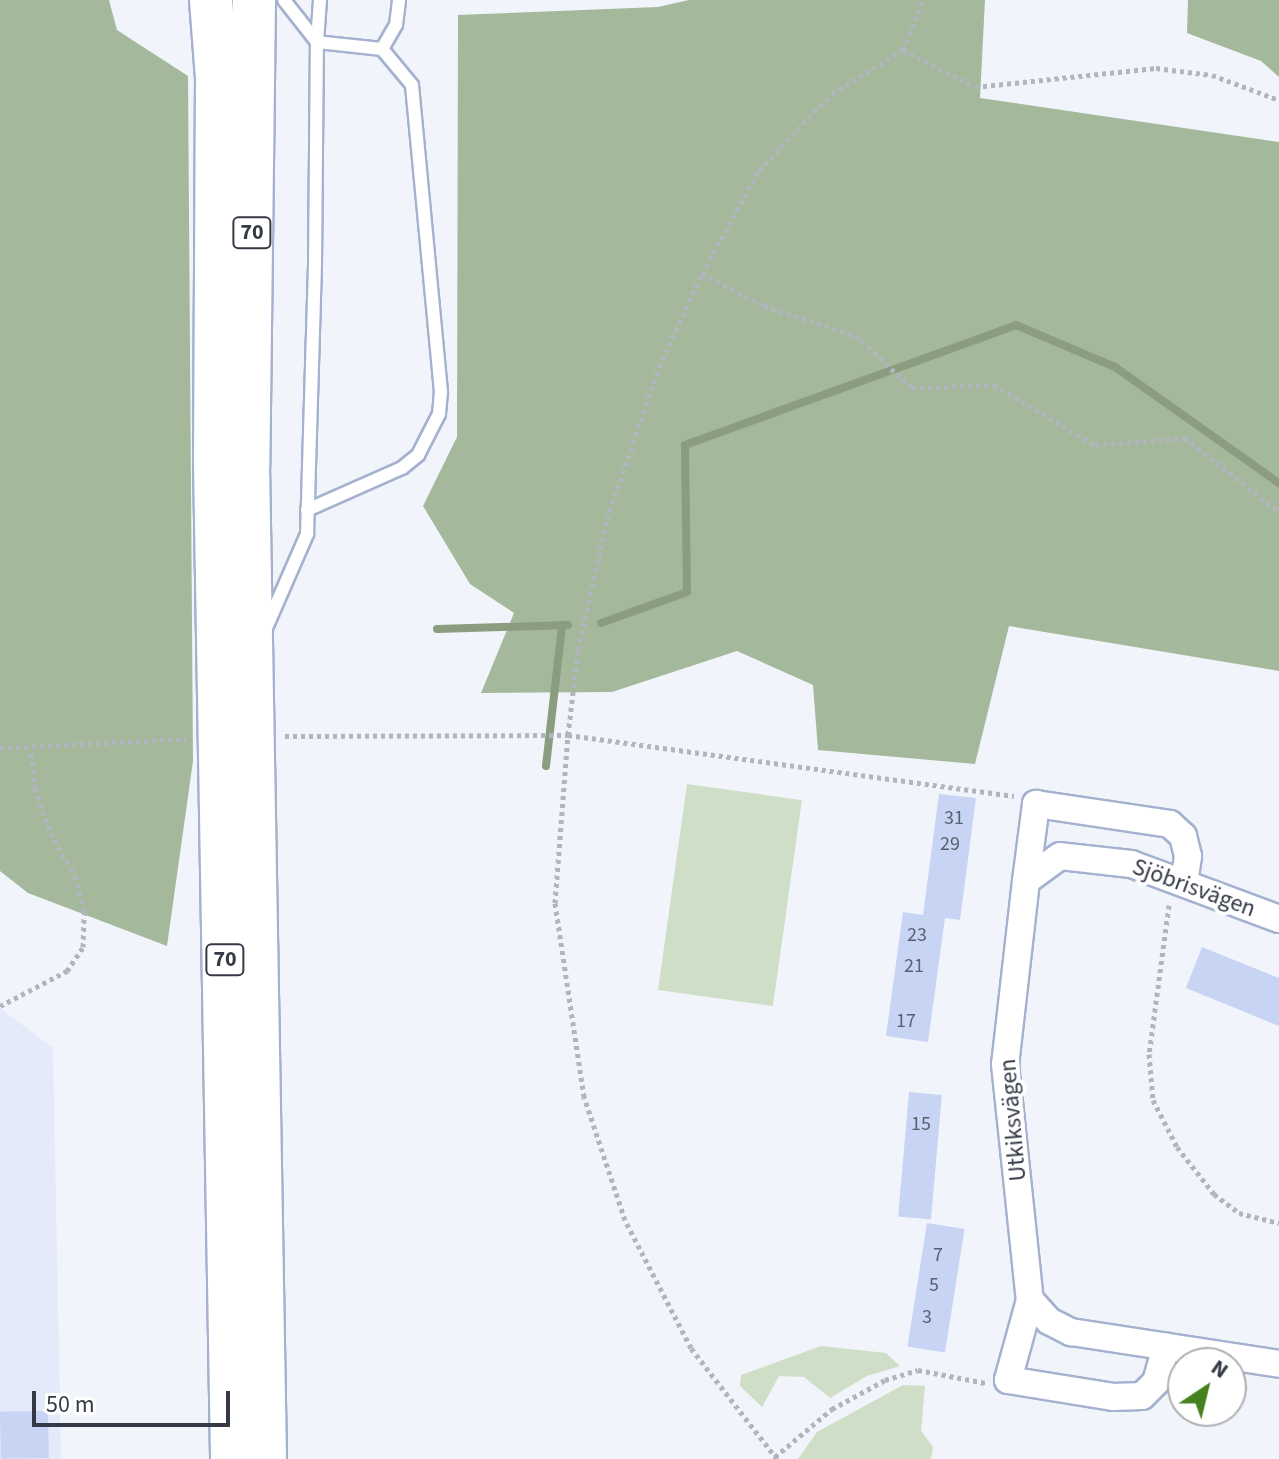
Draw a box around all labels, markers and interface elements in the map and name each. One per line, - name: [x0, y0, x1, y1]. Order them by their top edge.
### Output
- road number: 70: [232, 215, 272, 251]
- house number: 31: [944, 806, 964, 830]
- house number: 29: [940, 832, 960, 856]
- street label: Sjöbrisvägen: [1128, 852, 1260, 924]
- house number: 23: [907, 923, 927, 947]
- road number: 70: [205, 942, 245, 978]
- house number: 21: [904, 954, 924, 978]
- house number: 17: [896, 1009, 916, 1033]
- street label: Utkiksvägen: [993, 1058, 1033, 1182]
- house number: 15: [911, 1112, 931, 1136]
- house number: 7: [933, 1243, 943, 1267]
- house number: 5: [929, 1273, 939, 1297]
- house number: 3: [922, 1305, 932, 1329]
- north arrow: [1167, 1347, 1247, 1427]
- text: N: [1204, 1352, 1235, 1386]
- scale bar: [36, 1375, 234, 1425]
- text: 50 m: [46, 1387, 95, 1422]

